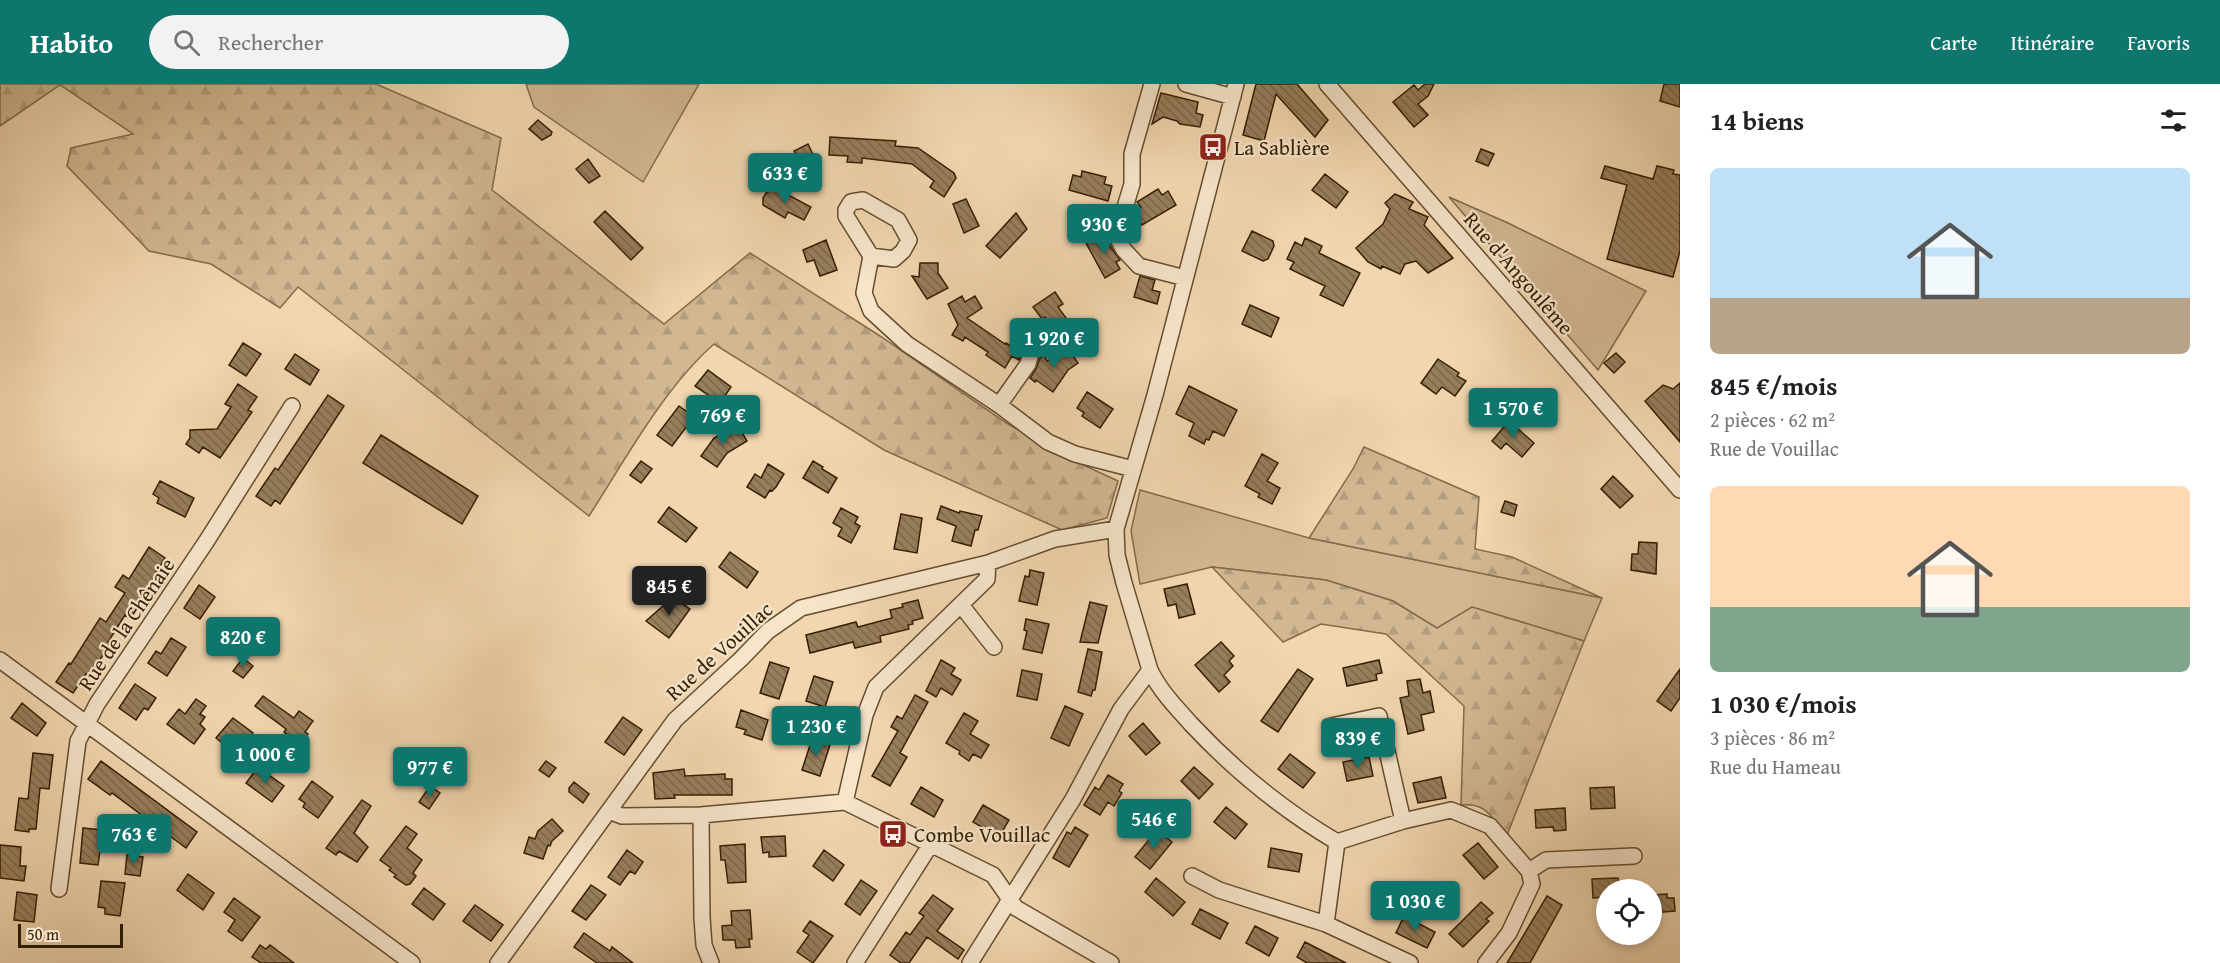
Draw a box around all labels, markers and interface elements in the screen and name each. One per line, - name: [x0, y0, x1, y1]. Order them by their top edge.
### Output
- search box: [149, 15, 569, 69]
- text: Habito: [30, 22, 113, 63]
- icon: search: [170, 26, 203, 59]
- text: Rechercher: [218, 26, 323, 58]
- text: Carte: [1930, 27, 1977, 58]
- text: Itinéraire: [2010, 27, 2094, 58]
- text: Favoris: [2127, 27, 2190, 58]
- text: 14 biens: [1710, 101, 1804, 140]
- icon: filters: [2157, 104, 2190, 137]
- bus stop icon: La Sablière: [1197, 131, 1229, 163]
- place label: La Sablière: [1234, 132, 1330, 163]
- pin: 633 €: [743, 153, 827, 204]
- text: 633 €: [762, 158, 808, 187]
- pin: 930 €: [1062, 204, 1146, 255]
- street label: Rue d'Angoulême: [1457, 205, 1581, 342]
- icon: home: [1896, 207, 2004, 315]
- text: 930 €: [1081, 209, 1127, 238]
- pin: 1 920 €: [999, 318, 1109, 369]
- text: 1 920 €: [1024, 323, 1084, 352]
- text: 845 €/mois: [1710, 366, 1837, 405]
- pin: 1 570 €: [1458, 388, 1568, 439]
- text: 1 570 €: [1483, 393, 1543, 422]
- pin: 769 €: [681, 395, 765, 446]
- text: 769 €: [700, 400, 746, 429]
- text: 2 pièces · 62 m²: [1710, 405, 1835, 434]
- text: Rue de Vouillac: [1710, 434, 1839, 463]
- icon: home: [1896, 525, 2004, 633]
- street label: Rue de la Chênaie: [70, 551, 182, 697]
- pin: 845 €: [627, 566, 711, 617]
- text: 845 €: [646, 571, 692, 600]
- street label: Rue de Vouillac: [658, 594, 780, 708]
- pin: 820 €: [201, 617, 285, 668]
- text: 820 €: [220, 622, 266, 651]
- text: 1 030 €/mois: [1710, 684, 1857, 723]
- pin: 1 230 €: [761, 706, 871, 757]
- text: 1 230 €: [786, 711, 846, 740]
- pin: 839 €: [1316, 718, 1400, 769]
- text: 839 €: [1335, 723, 1381, 752]
- text: 3 pièces · 86 m²: [1710, 723, 1835, 752]
- pin: 1 000 €: [210, 734, 320, 785]
- text: 1 000 €: [235, 739, 295, 768]
- pin: 977 €: [388, 747, 472, 798]
- text: 977 €: [407, 752, 453, 781]
- text: Rue du Hameau: [1710, 752, 1841, 781]
- pin: 546 €: [1112, 799, 1196, 850]
- text: 546 €: [1131, 804, 1177, 833]
- pin: 763 €: [92, 814, 176, 865]
- bus stop icon: Combe Vouillac: [877, 818, 909, 850]
- text: 763 €: [111, 819, 157, 848]
- place label: Combe Vouillac: [914, 819, 1050, 850]
- map controls: [1596, 879, 1662, 945]
- button: locate: [1596, 879, 1662, 945]
- pin: 1 030 €: [1360, 881, 1470, 932]
- text: 1 030 €: [1385, 886, 1445, 915]
- scale bar: [18, 921, 123, 948]
- text: 50 m: [27, 922, 59, 946]

